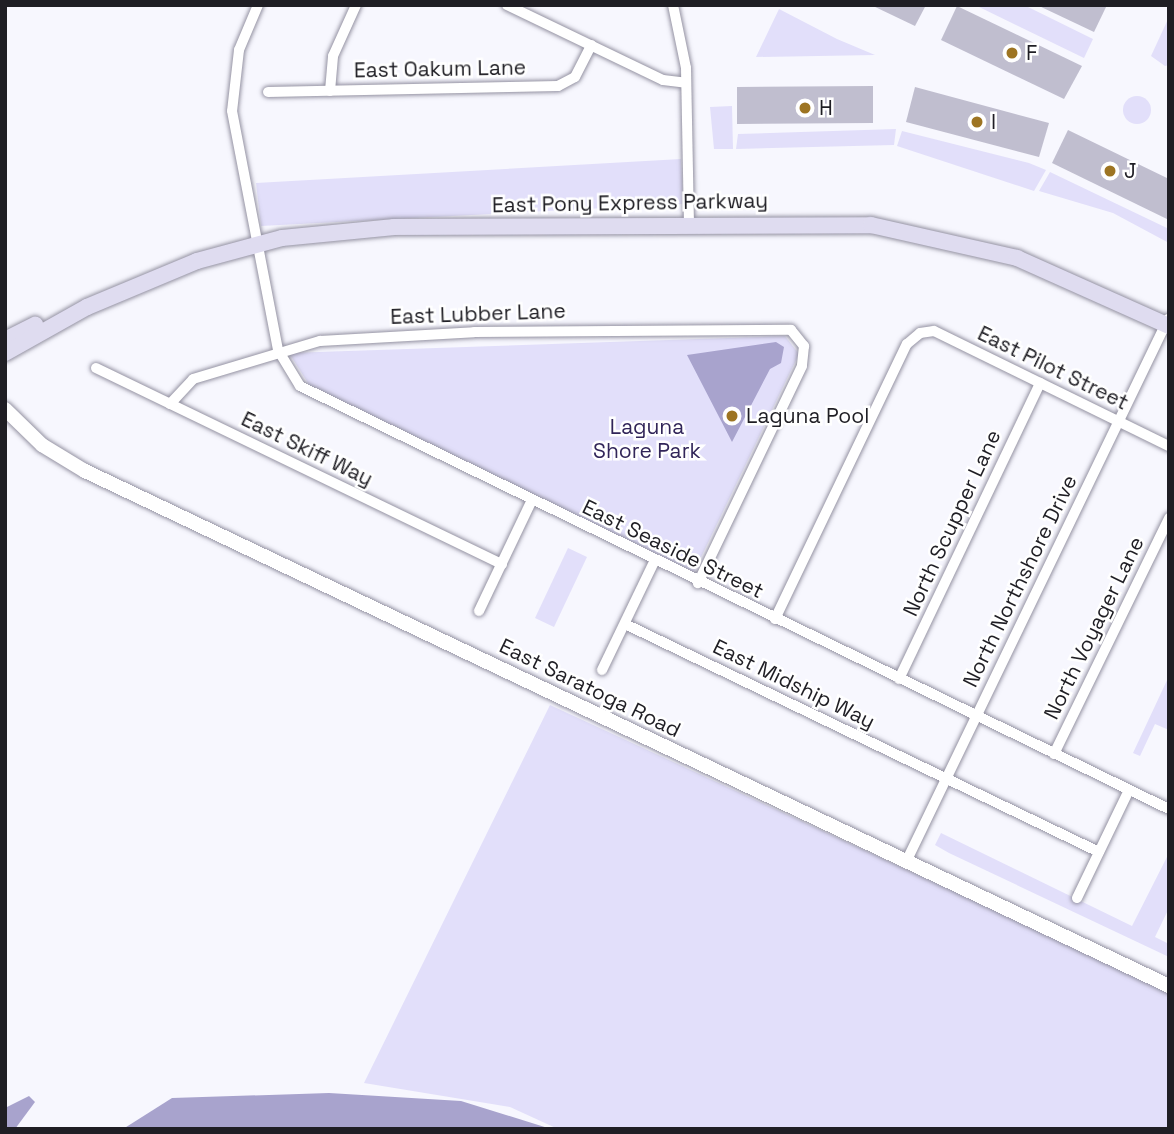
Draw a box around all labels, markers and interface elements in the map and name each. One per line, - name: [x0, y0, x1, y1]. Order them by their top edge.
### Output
- place label: F: [1026, 40, 1037, 66]
- marker: F: [1004, 45, 1020, 61]
- street label: East Oakum Lane: [354, 55, 526, 83]
- place label: H: [819, 95, 833, 121]
- marker: H: [797, 100, 813, 116]
- place label: I: [991, 109, 996, 135]
- marker: I: [969, 114, 985, 130]
- place label: J: [1124, 158, 1136, 184]
- marker: J: [1102, 163, 1118, 179]
- street label: East Pony Express Parkway: [492, 188, 768, 218]
- street label: East Lubber Lane: [390, 298, 566, 330]
- street label: East Pilot Street: [974, 321, 1132, 415]
- place label: Laguna Pool: [746, 403, 869, 429]
- street label: East Skiff Way: [237, 406, 377, 492]
- marker: Laguna Pool: [724, 408, 740, 424]
- park label: Laguna Shore Park: [593, 414, 701, 464]
- street label: North Scupper Lane: [898, 426, 1006, 620]
- street label: North Northshore Drive: [958, 471, 1082, 691]
- street label: East Seaside Street: [578, 494, 768, 604]
- street label: North Voyager Lane: [1039, 532, 1149, 724]
- street label: East Saratoga Road: [495, 633, 685, 743]
- street label: East Midship Way: [709, 634, 879, 734]

